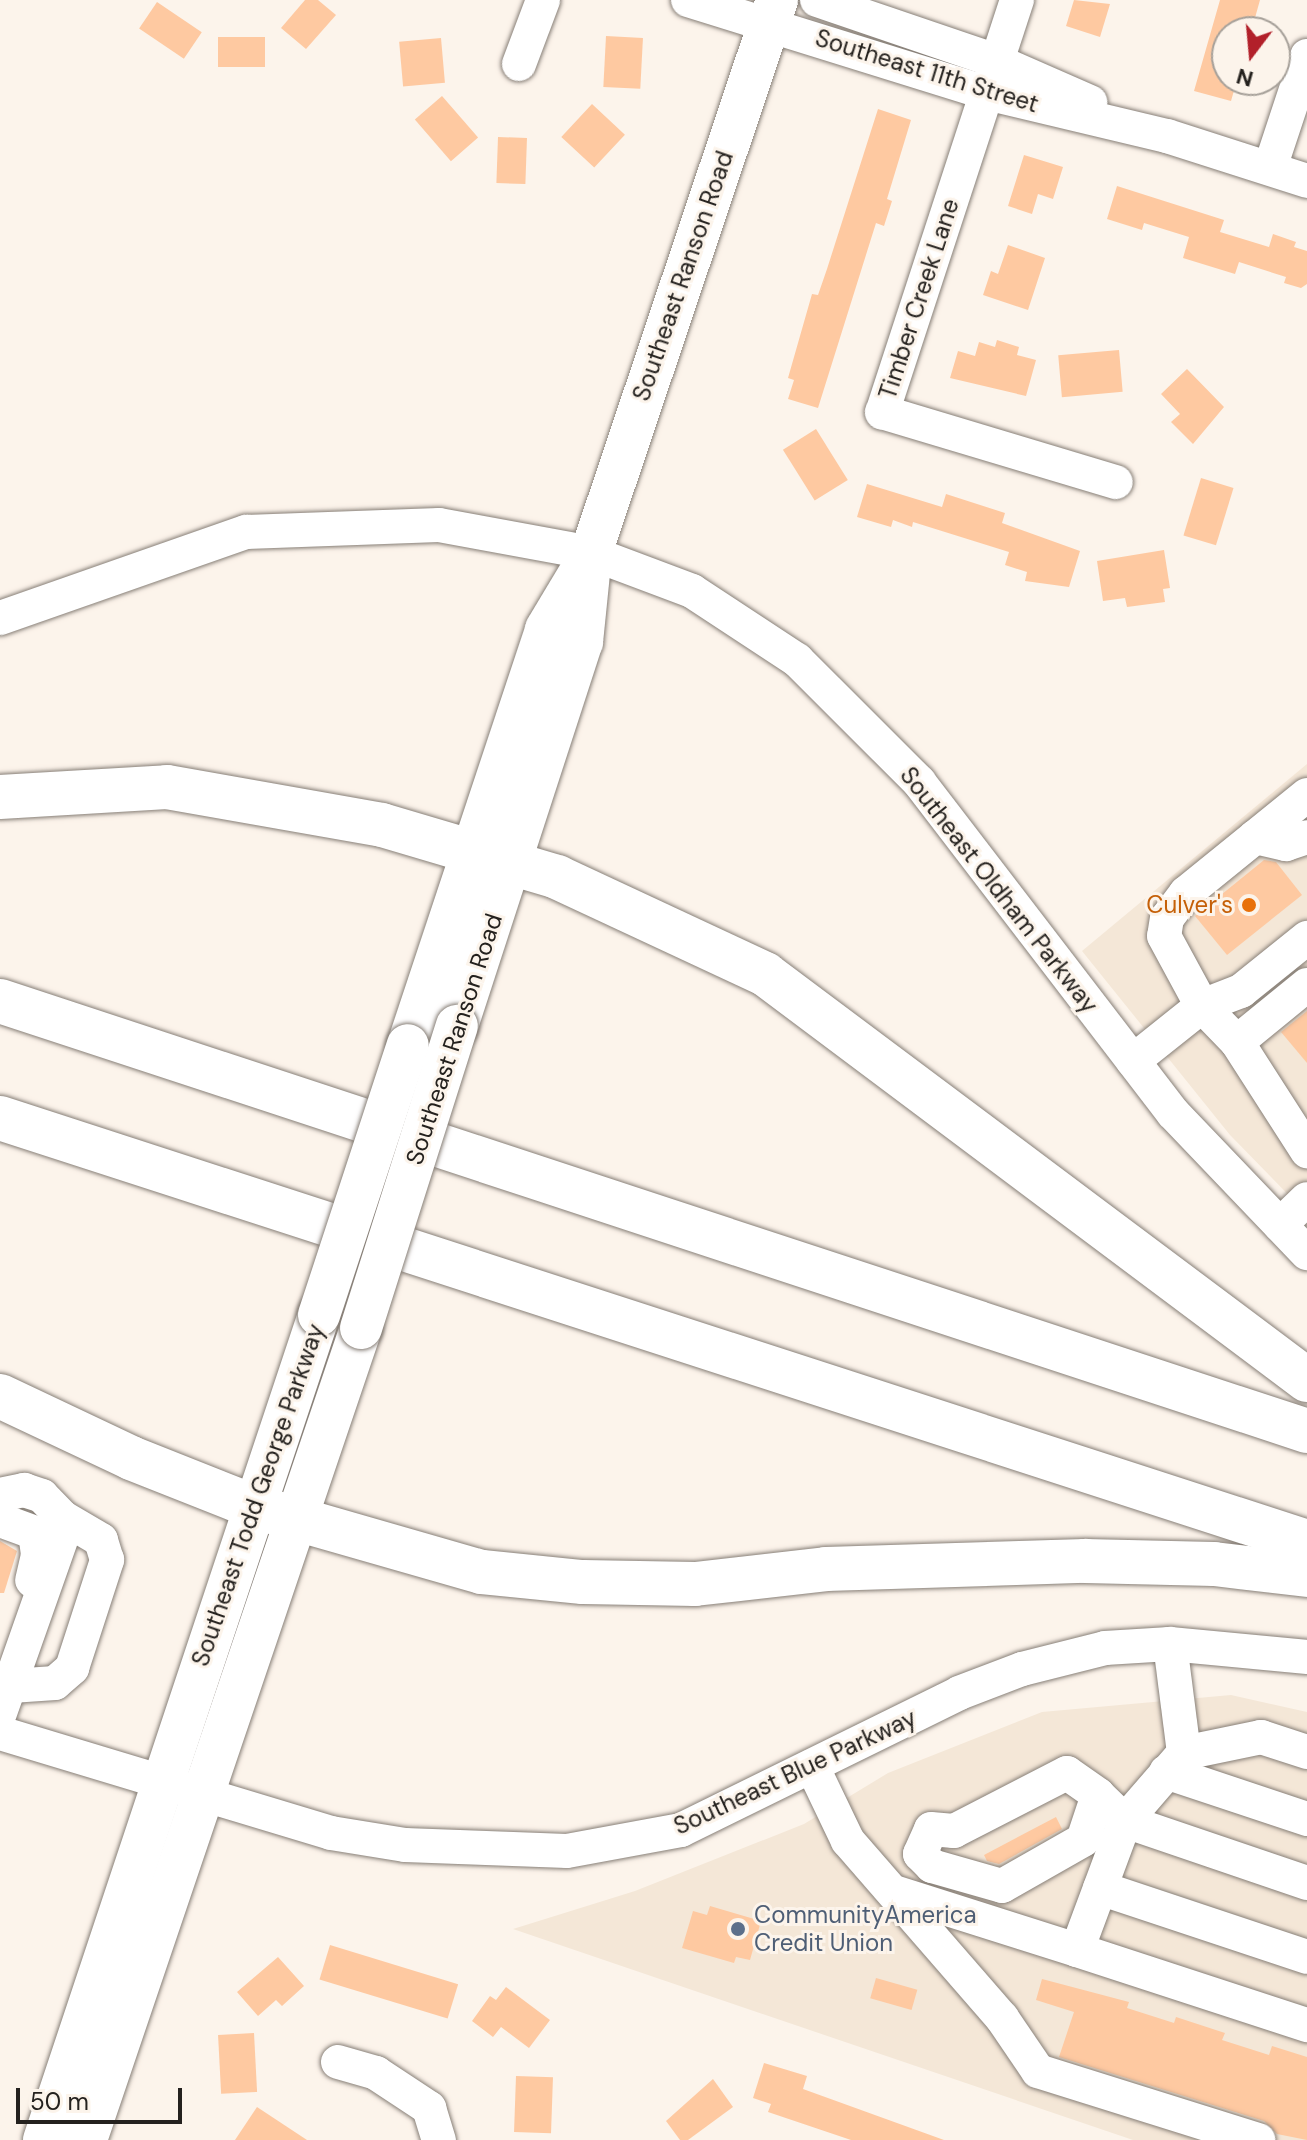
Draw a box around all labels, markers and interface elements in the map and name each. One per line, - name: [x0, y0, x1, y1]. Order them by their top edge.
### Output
- north arrow: [1211, 16, 1291, 96]
- street label: Southeast 11th Street: [812, 23, 1042, 119]
- text: N: [1233, 61, 1257, 94]
- street label: Southeast Ranson Road: [627, 147, 739, 405]
- street label: Timber Creek Lane: [873, 195, 965, 403]
- street label: Southeast Oldham Parkway: [894, 761, 1104, 1019]
- place label: Culver's: [1146, 891, 1233, 919]
- marker: Culver's: [1240, 896, 1258, 914]
- street label: Southeast Ranson Road: [400, 910, 508, 1168]
- street label: Southeast Todd George Parkway: [186, 1320, 330, 1670]
- street label: Southeast Blue Parkway: [669, 1703, 921, 1841]
- place label: CommunityAmerica Credit Union: [754, 1901, 977, 1957]
- marker: CommunityAmerica Credit Union: [729, 1920, 747, 1938]
- scale bar: [20, 2072, 186, 2122]
- text: 50 m: [30, 2086, 89, 2117]

